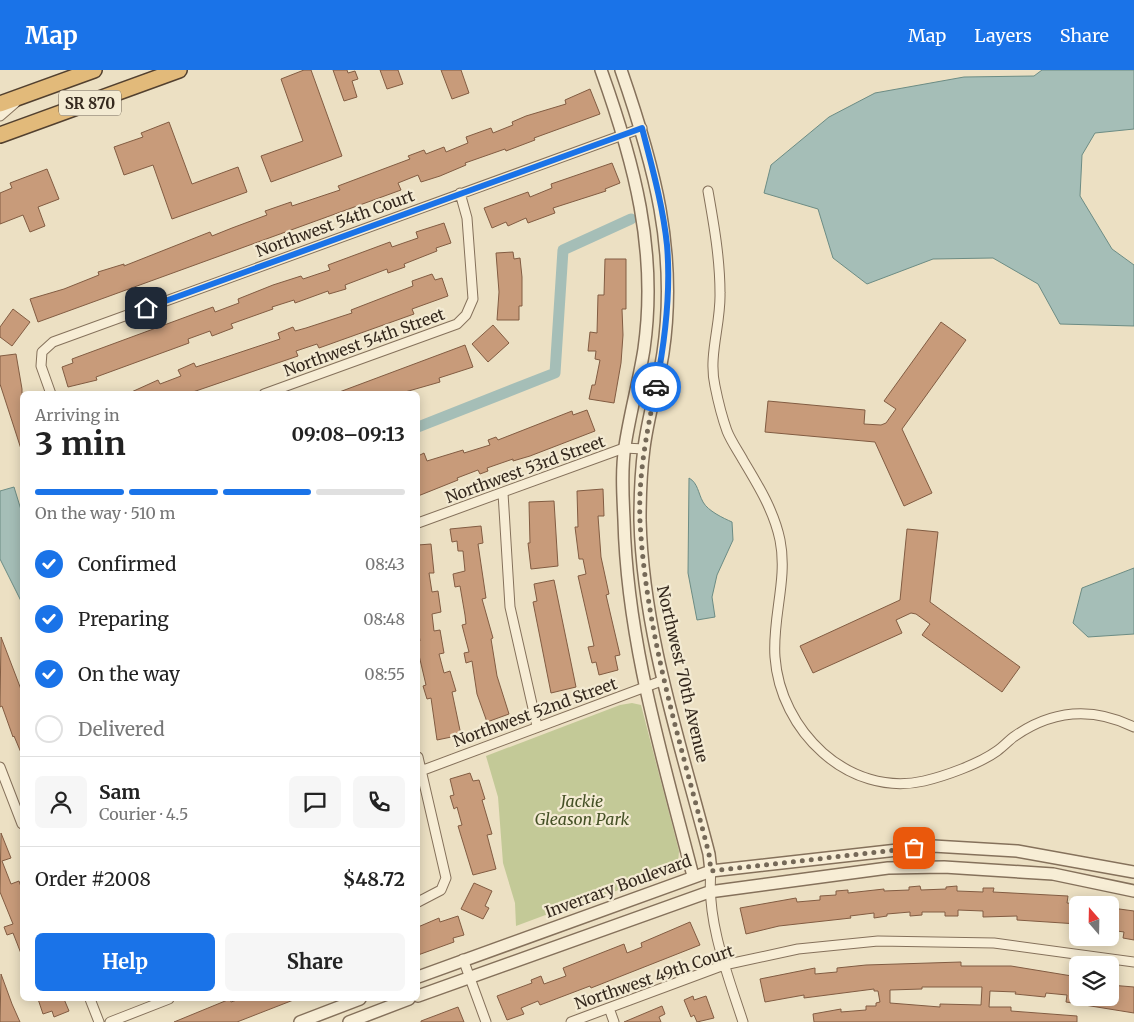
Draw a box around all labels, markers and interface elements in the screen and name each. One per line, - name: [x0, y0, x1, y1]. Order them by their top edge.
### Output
- text: Map: [25, 20, 78, 51]
- text: Map: [908, 24, 946, 47]
- text: Layers: [974, 24, 1032, 47]
- text: Share: [1060, 24, 1109, 47]
- road number: SR 870: [59, 90, 121, 116]
- street label: Northwest 54th Court: [253, 185, 418, 261]
- pin: [125, 287, 167, 329]
- icon: home: [132, 294, 160, 322]
- street label: Northwest 54th Street: [281, 303, 448, 380]
- courier: [631, 362, 681, 412]
- icon: car: [642, 373, 670, 401]
- text: Arriving in: [35, 405, 120, 425]
- text: 09:08–09:13: [291, 422, 405, 446]
- text: 3 min: [35, 424, 126, 464]
- street label: Northwest 53rd Street: [442, 431, 608, 507]
- text: On the way · 510 m: [35, 503, 175, 523]
- icon: check: [35, 550, 63, 578]
- text: Confirmed: [78, 552, 176, 576]
- text: 08:43: [365, 554, 405, 574]
- street label: Northwest 70th Avenue: [653, 584, 713, 764]
- icon: check: [35, 605, 63, 633]
- text: Preparing: [78, 607, 169, 631]
- text: 08:48: [363, 609, 405, 629]
- icon: check: [35, 660, 63, 688]
- text: On the way: [78, 662, 180, 686]
- text: 08:55: [364, 664, 405, 684]
- street label: Northwest 52nd Street: [450, 673, 620, 751]
- text: Delivered: [78, 717, 165, 741]
- button: person: [35, 776, 87, 828]
- button: chat: [289, 776, 341, 828]
- button: phone: [353, 776, 405, 828]
- text: Sam: [99, 780, 140, 804]
- park label: Jackie Gleason Park: [535, 791, 630, 829]
- text: Courier · 4.5: [99, 804, 188, 824]
- pin: [893, 827, 935, 869]
- icon: bag: [900, 834, 928, 862]
- street label: Inverrary Boulevard: [542, 850, 694, 922]
- text: Order #2008: [35, 867, 151, 891]
- text: $48.72: [343, 867, 405, 891]
- north arrow: [1069, 896, 1119, 946]
- map controls: [1069, 896, 1119, 1006]
- button: Help: [35, 933, 215, 991]
- button: Share: [225, 933, 405, 991]
- street label: Northwest 49th Court: [572, 940, 737, 1014]
- button: layers: [1069, 956, 1119, 1006]

